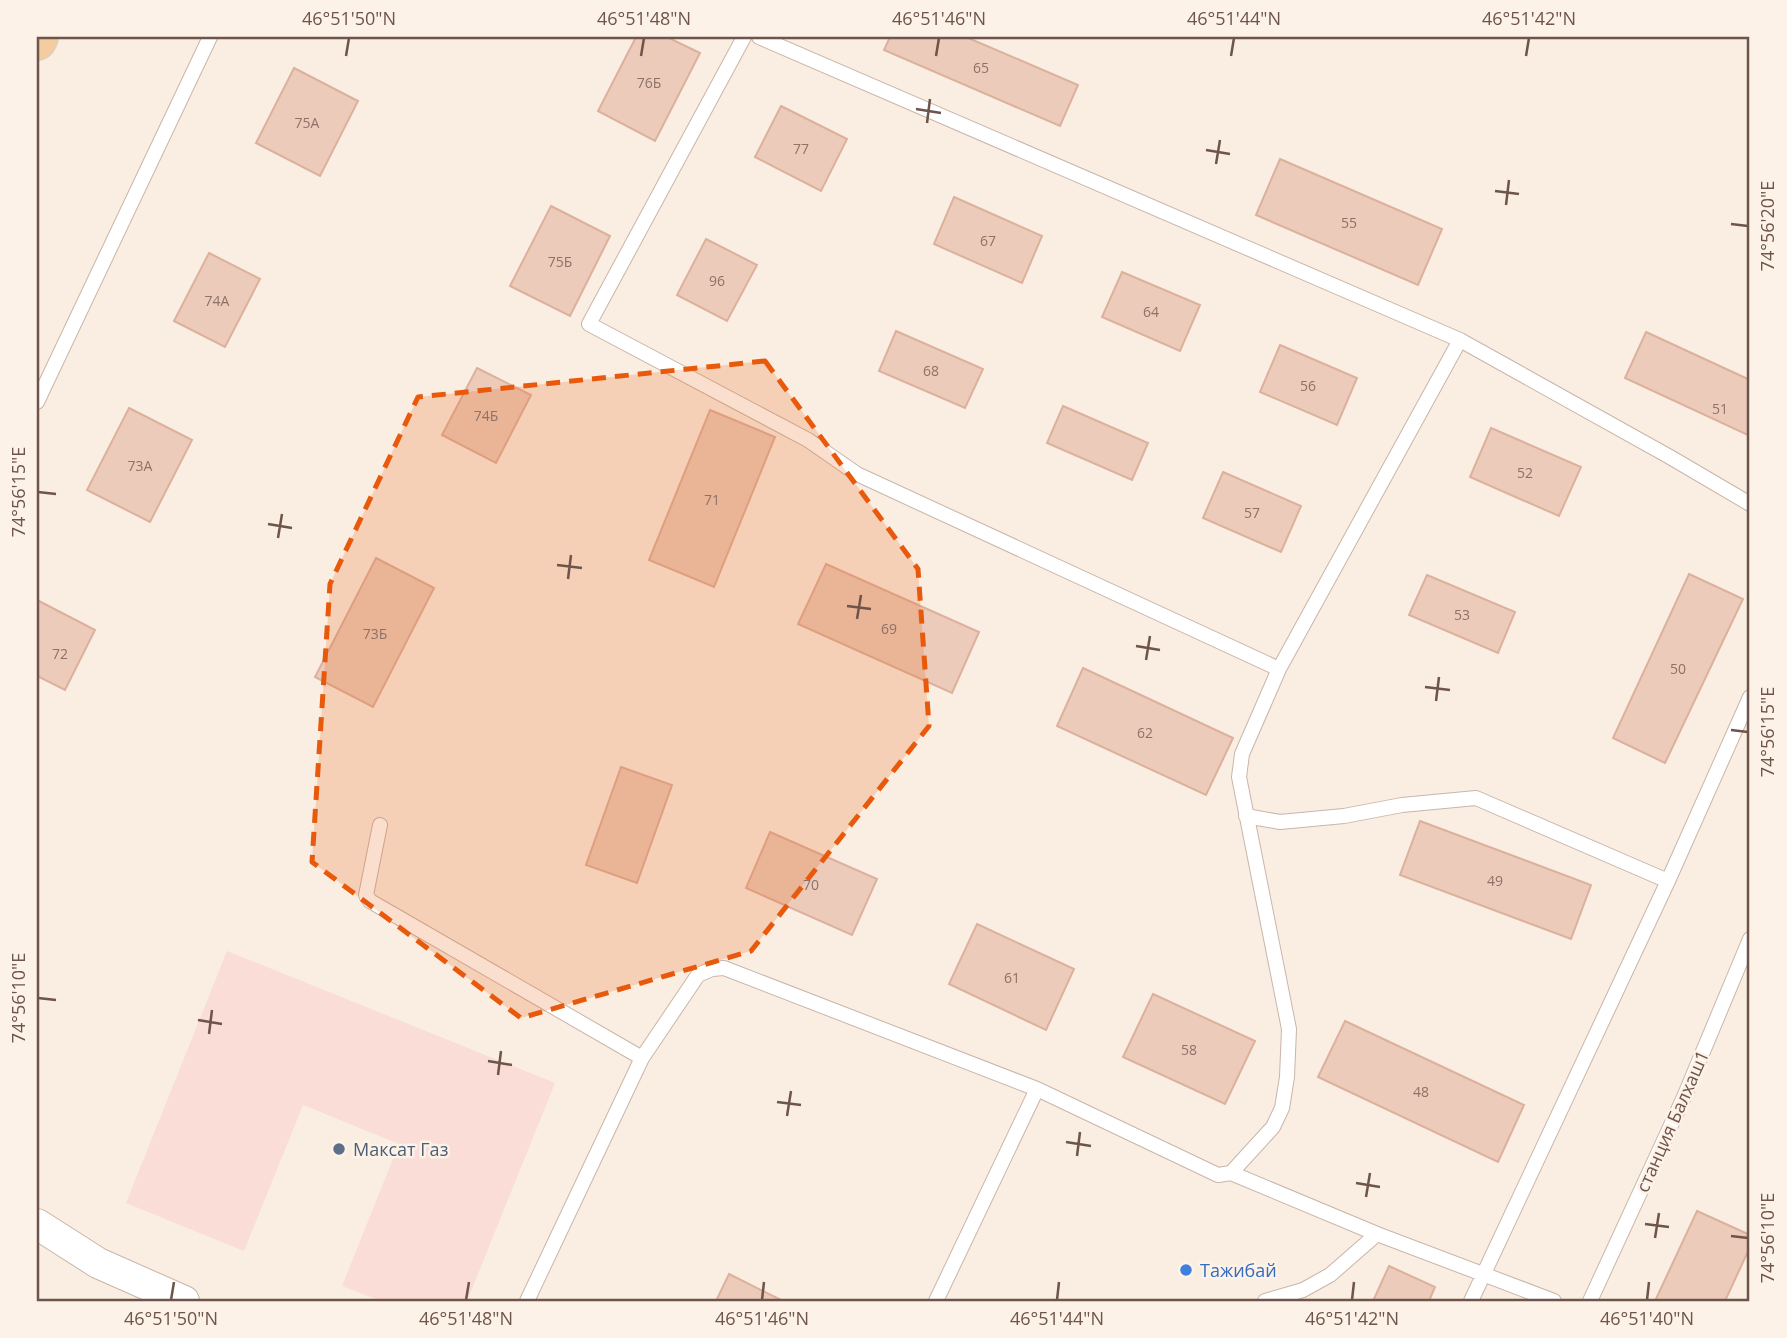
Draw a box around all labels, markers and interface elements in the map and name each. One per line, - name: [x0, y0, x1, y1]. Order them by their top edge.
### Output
- text: 46°51'50"N: [302, 6, 396, 30]
- text: 46°51'48"N: [597, 6, 691, 30]
- text: 46°51'46"N: [892, 6, 986, 30]
- text: 46°51'44"N: [1187, 6, 1281, 30]
- text: 46°51'42"N: [1482, 6, 1576, 30]
- house number: 65: [973, 58, 989, 77]
- house number: 76Б: [637, 73, 661, 92]
- house number: 75А: [295, 113, 320, 132]
- house number: 77: [793, 139, 809, 158]
- text: 74°56'20"E: [1755, 181, 1779, 271]
- house number: 55: [1341, 213, 1357, 232]
- house number: 67: [980, 231, 996, 250]
- house number: 75Б: [548, 252, 572, 271]
- house number: 96: [709, 271, 725, 290]
- house number: 74А: [205, 291, 230, 310]
- house number: 64: [1143, 302, 1159, 321]
- house number: 68: [923, 361, 939, 380]
- house number: 56: [1300, 376, 1316, 395]
- house number: 51: [1712, 399, 1728, 418]
- house number: 74Б: [474, 406, 498, 425]
- text: 74°56'15"E: [6, 447, 30, 537]
- house number: 73А: [128, 456, 153, 475]
- house number: 52: [1517, 463, 1533, 482]
- house number: 71: [704, 490, 720, 509]
- house number: 57: [1244, 503, 1260, 522]
- house number: 53: [1454, 605, 1470, 624]
- house number: 69: [881, 619, 897, 638]
- house number: 73Б: [363, 624, 387, 643]
- house number: 72: [52, 644, 68, 663]
- house number: 50: [1670, 659, 1686, 678]
- text: 74°56'15"E: [1755, 687, 1779, 777]
- house number: 62: [1137, 723, 1153, 742]
- house number: 49: [1487, 871, 1503, 890]
- house number: 70: [803, 875, 819, 894]
- text: 74°56'10"E: [6, 953, 30, 1043]
- house number: 61: [1004, 968, 1020, 987]
- house number: 58: [1181, 1040, 1197, 1059]
- street label: станция Балхаш1: [1630, 1046, 1714, 1196]
- house number: 48: [1413, 1082, 1429, 1101]
- place label: Максат Газ: [353, 1137, 448, 1161]
- marker: Максат Газ: [331, 1141, 347, 1157]
- text: 74°56'10"E: [1755, 1193, 1779, 1283]
- place label: Тажибай: [1200, 1258, 1277, 1282]
- marker: Тажибай: [1178, 1262, 1194, 1278]
- text: 46°51'50"N: [124, 1306, 218, 1330]
- text: 46°51'48"N: [419, 1306, 513, 1330]
- text: 46°51'46"N: [715, 1306, 809, 1330]
- text: 46°51'44"N: [1010, 1306, 1104, 1330]
- text: 46°51'42"N: [1305, 1306, 1399, 1330]
- text: 46°51'40"N: [1600, 1306, 1694, 1330]

